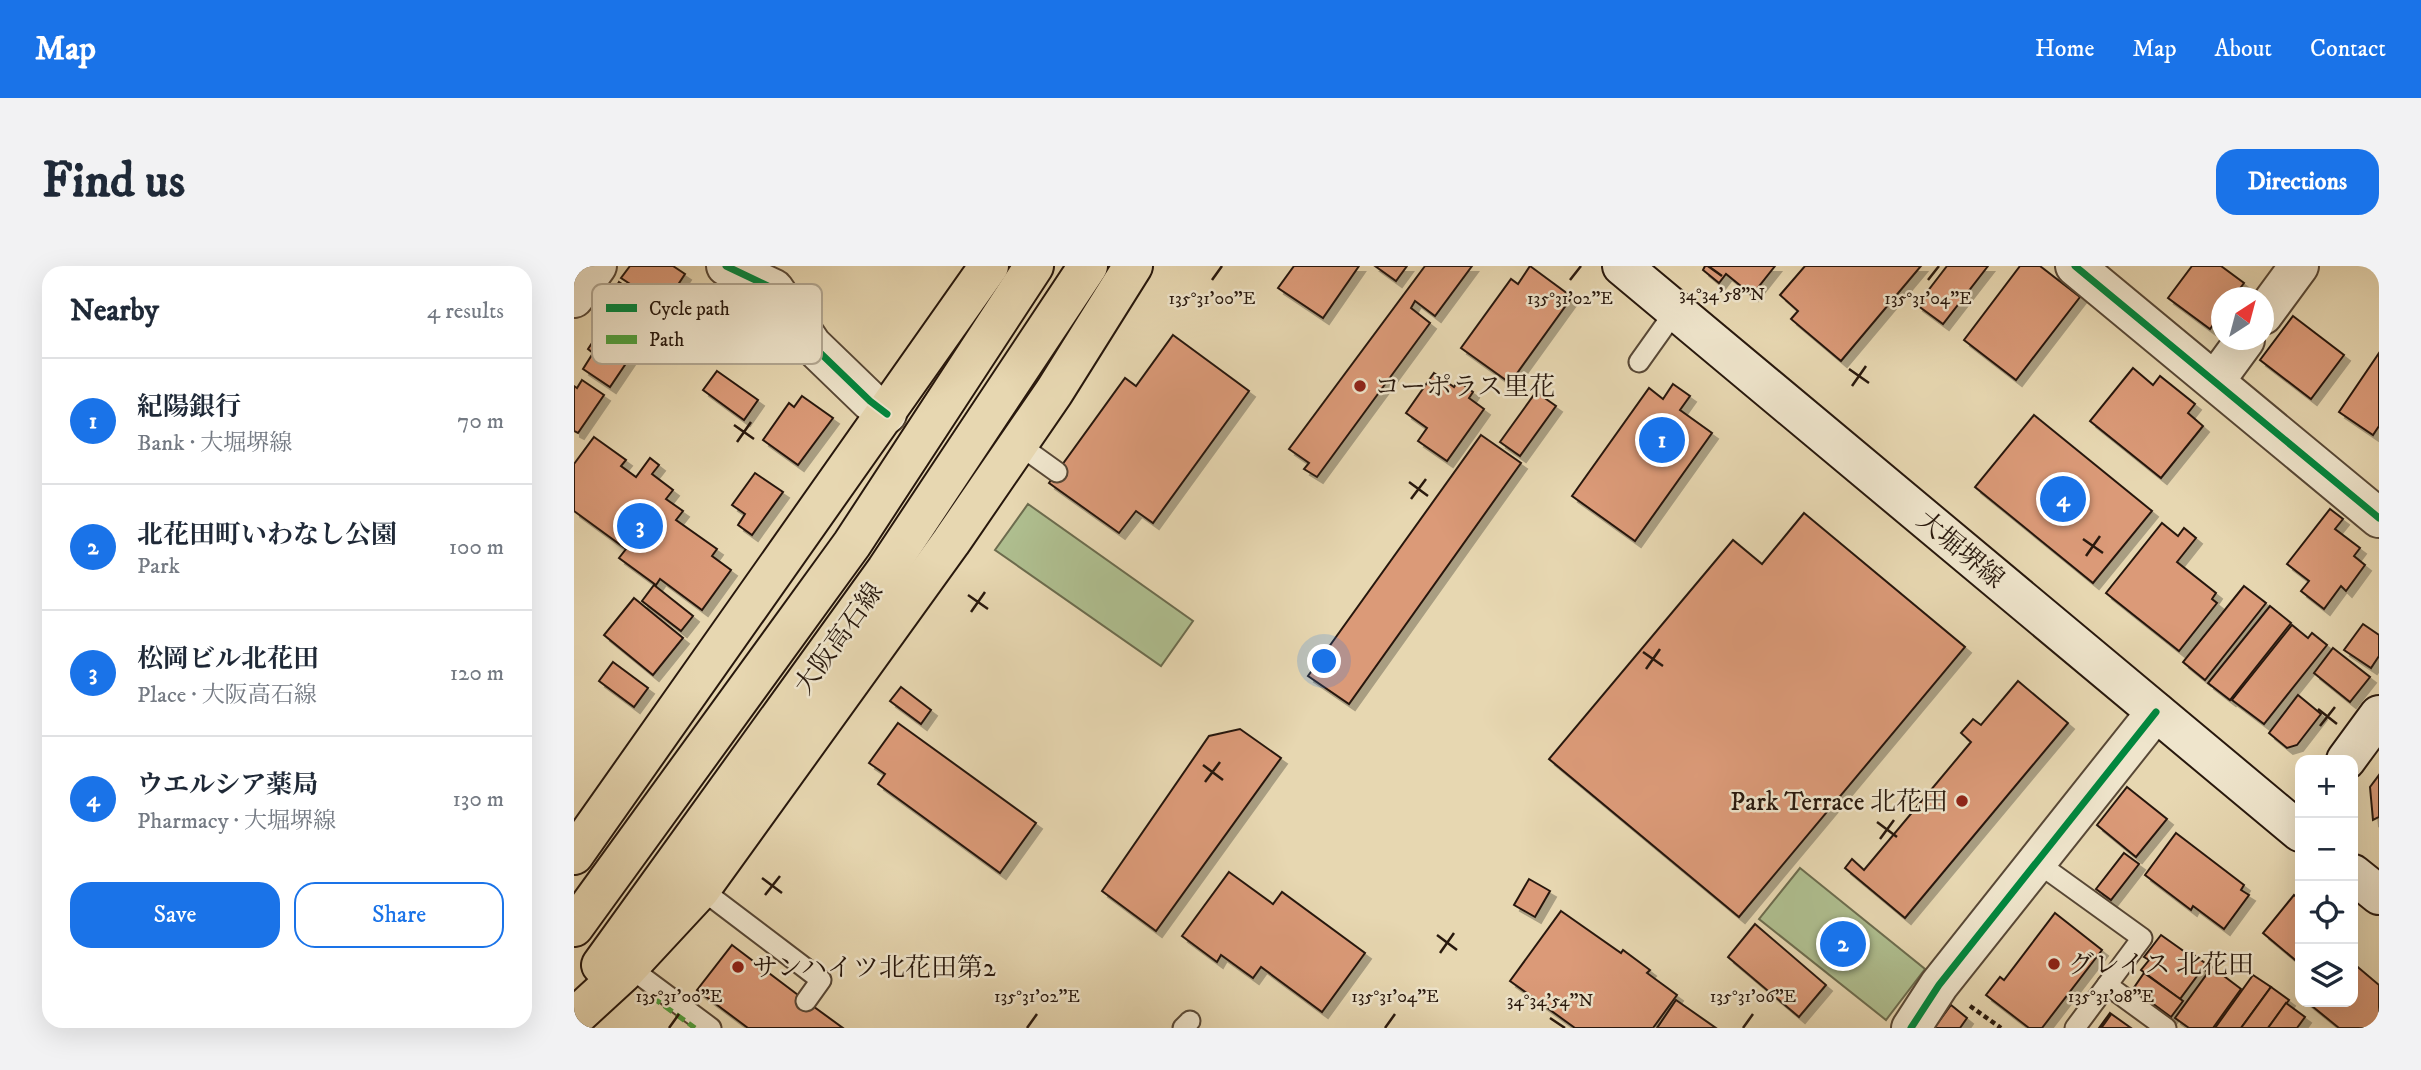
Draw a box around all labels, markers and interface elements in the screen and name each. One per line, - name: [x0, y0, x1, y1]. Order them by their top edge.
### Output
- text: Map: [35, 29, 96, 70]
- text: Home: [2035, 34, 2094, 64]
- text: Map: [2132, 34, 2177, 64]
- text: About: [2215, 34, 2272, 64]
- text: Contact: [2310, 34, 2386, 64]
- button: Directions: [2216, 149, 2379, 215]
- text: Find us: [42, 151, 185, 213]
- legend: [592, 284, 822, 364]
- text: 34°34'58"N: [1679, 284, 1765, 306]
- north arrow: [2211, 287, 2274, 350]
- text: 135°31'00"E: [1168, 288, 1256, 310]
- text: 135°31'02"E: [1527, 288, 1613, 310]
- text: 135°31'04"E: [1884, 288, 1972, 310]
- text: Nearby: [70, 293, 159, 330]
- text: 4 results: [427, 297, 504, 326]
- text: Cycle path: [649, 298, 730, 321]
- text: Path: [649, 329, 684, 352]
- place label: コーポラス里花: [1374, 371, 1555, 404]
- marker: コーポラス里花: [1352, 378, 1368, 394]
- text: 紀陽銀行: [137, 391, 241, 424]
- text: 1: [89, 407, 97, 436]
- text: 70 m: [457, 407, 504, 436]
- pin: 1: [1639, 414, 1685, 466]
- text: Bank · 大堀堺線: [137, 429, 292, 458]
- pin: 4: [2040, 473, 2086, 525]
- pin: 3: [617, 500, 663, 552]
- street label: 大堀堺線: [1910, 504, 2010, 596]
- text: 北花田町いわなし公園: [137, 519, 397, 552]
- text: 2: [87, 533, 99, 562]
- text: 100 m: [449, 533, 504, 562]
- text: Park: [137, 552, 180, 581]
- street label: 大阪高石線: [788, 577, 891, 701]
- text: 松岡ビル北花田: [137, 643, 319, 676]
- your location: [1307, 644, 1341, 678]
- text: 3: [89, 659, 97, 688]
- text: 120 m: [450, 659, 504, 688]
- text: Place · 大阪高石線: [137, 681, 317, 710]
- map controls: [2295, 755, 2358, 1007]
- button: +: [2295, 755, 2358, 818]
- text: ウエルシア薬局: [137, 769, 318, 802]
- text: 4: [86, 785, 100, 814]
- text: 130 m: [452, 785, 504, 814]
- place label: Park Terrace 北花田: [1730, 786, 1948, 819]
- marker: Park Terrace 北花田: [1954, 793, 1970, 809]
- text: Pharmacy · 大堀堺線: [137, 807, 336, 836]
- button: −: [2295, 818, 2358, 881]
- button: locate: [2295, 881, 2358, 944]
- button: Save: [70, 882, 280, 948]
- button: Share: [294, 882, 504, 948]
- pin: 2: [1820, 918, 1866, 970]
- button: layers: [2295, 944, 2358, 1007]
- place label: グレイス 北花田: [2068, 949, 2254, 982]
- place label: サンハイツ北花田第2: [752, 952, 996, 985]
- marker: グレイス 北花田: [2046, 956, 2062, 972]
- marker: サンハイツ北花田第2: [730, 959, 746, 975]
- text: 135°31'00"E: [635, 986, 723, 1008]
- text: 135°31'02"E: [994, 986, 1080, 1008]
- text: 135°31'04"E: [1351, 986, 1439, 1008]
- text: 135°31'06"E: [1710, 986, 1797, 1008]
- text: 135°31'08"E: [2068, 986, 2154, 1008]
- text: 34°34'54"N: [1507, 990, 1594, 1012]

